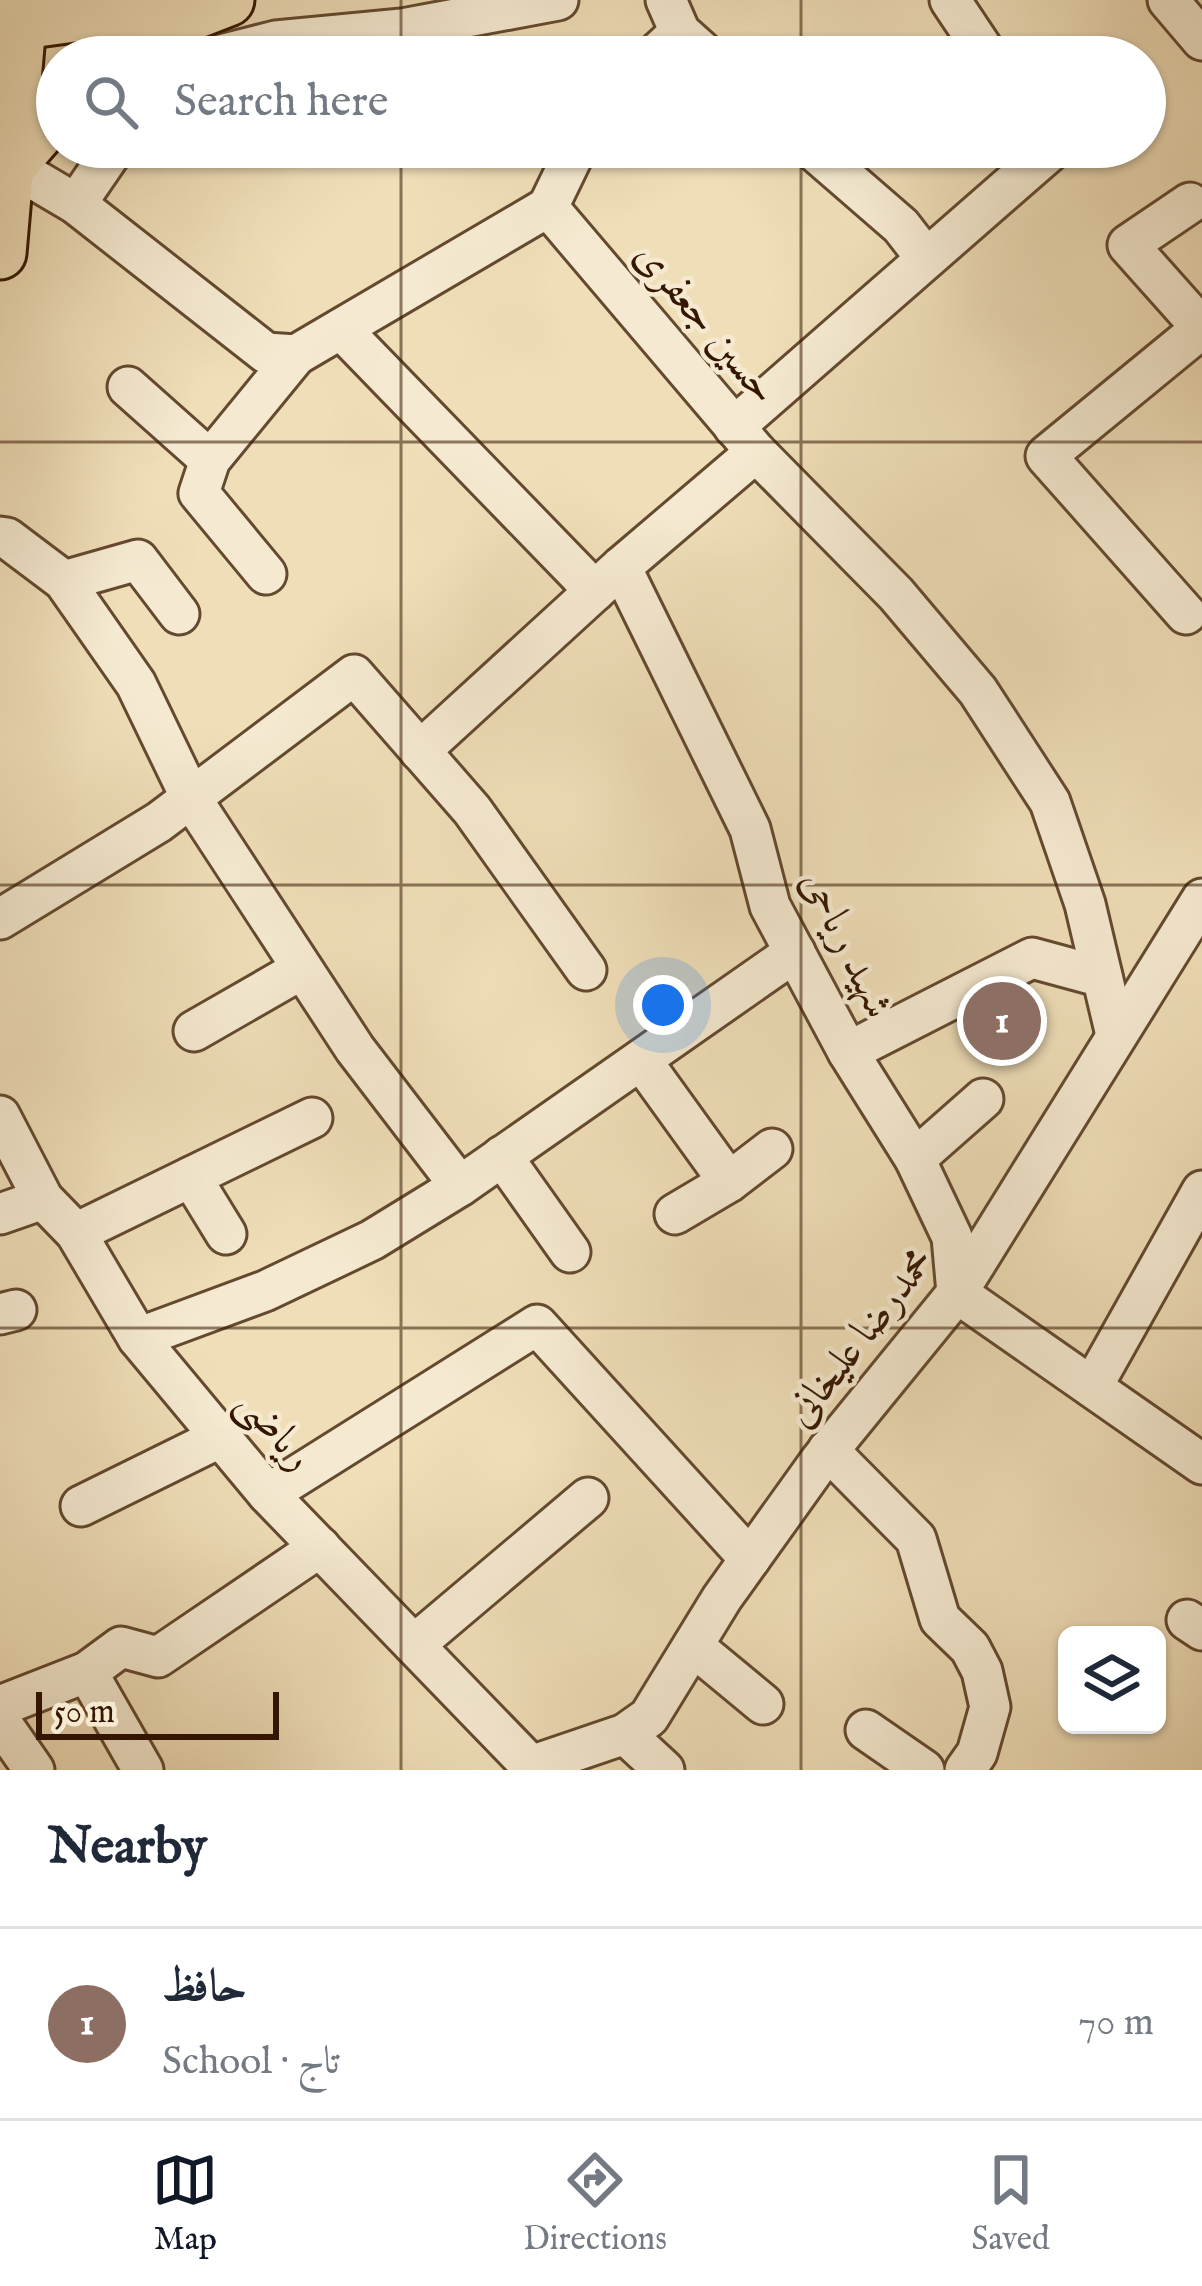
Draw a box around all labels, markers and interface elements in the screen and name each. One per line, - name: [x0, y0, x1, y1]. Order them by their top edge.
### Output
- search box: [36, 36, 1166, 168]
- icon: search: [78, 69, 144, 135]
- text: Search here: [174, 74, 388, 131]
- street label: حسین جعفری: [621, 230, 789, 416]
- street label: شهید ریاحی: [787, 862, 904, 1027]
- your location: [633, 975, 693, 1035]
- pin: 1: [963, 976, 1041, 1066]
- street label: محمدرضا علیخانی: [774, 1238, 947, 1438]
- street label: ریاضی: [224, 1378, 325, 1483]
- map controls: [1058, 1626, 1166, 1734]
- button: layers: [1058, 1626, 1166, 1734]
- scale bar: [36, 1686, 279, 1739]
- text: 50 m: [54, 1692, 115, 1734]
- text: Nearby: [48, 1816, 207, 1881]
- text: حافظ: [162, 1959, 247, 2016]
- text: 1: [80, 1999, 94, 2048]
- text: 70 m: [1078, 1999, 1154, 2048]
- text: School · تاج: [162, 2038, 340, 2087]
- tab: Map: [152, 2147, 218, 2261]
- tab: Directions: [523, 2147, 667, 2261]
- tab: Saved: [972, 2147, 1050, 2261]

